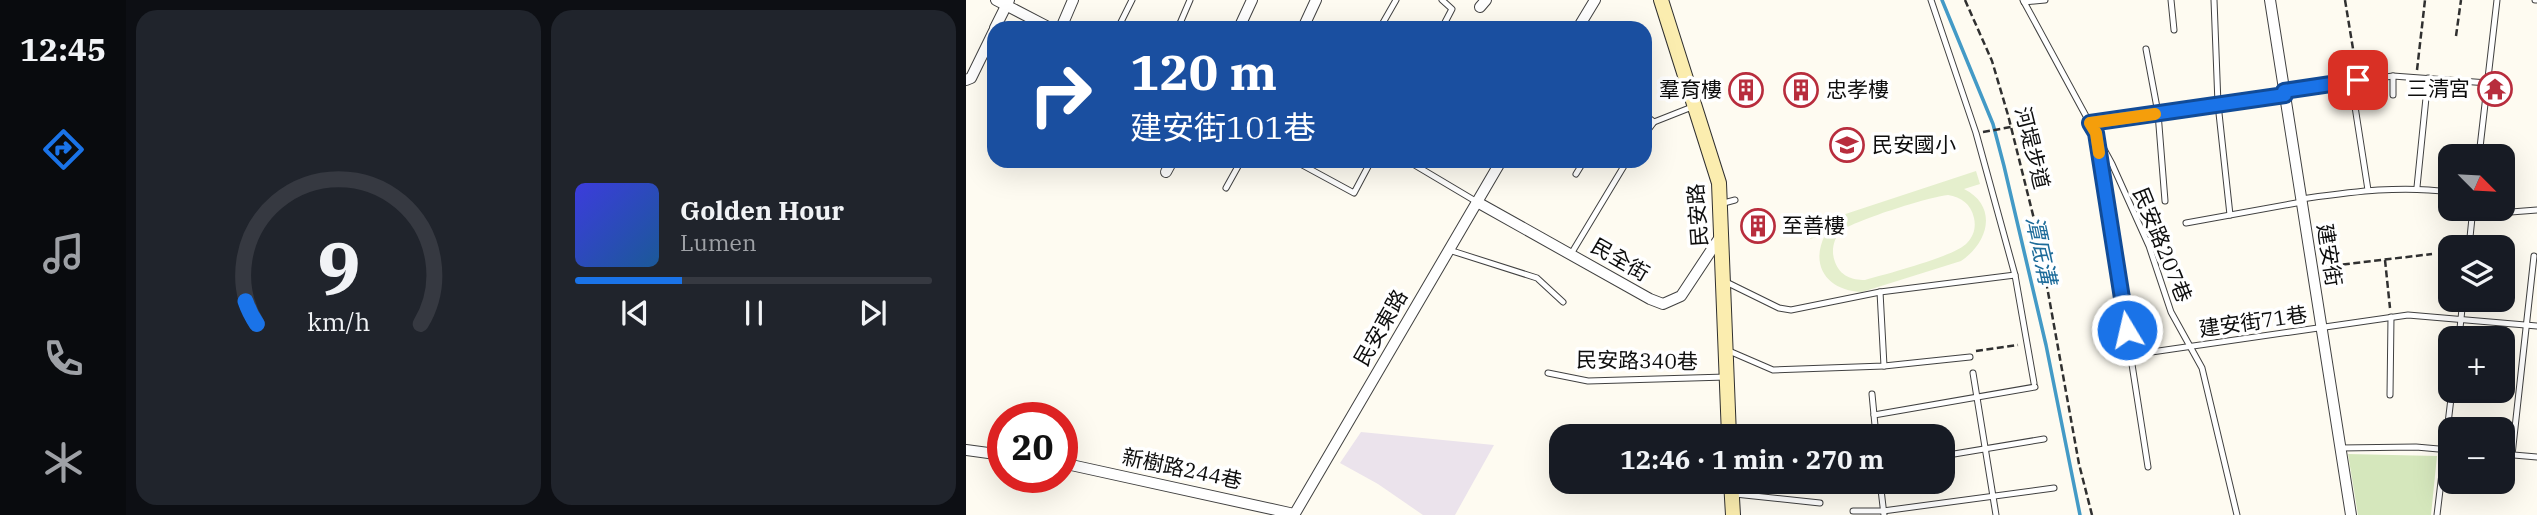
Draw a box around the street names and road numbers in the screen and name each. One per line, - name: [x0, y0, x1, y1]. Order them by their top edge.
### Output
- street label: 河堤步道: [2009, 104, 2057, 192]
- street label: 民安路: [1681, 183, 1713, 247]
- street label: 民安路207巷: [2127, 183, 2199, 306]
- street label: 建安街: [2311, 222, 2349, 288]
- street label: 民全街: [1586, 231, 1655, 287]
- street label: 民安東路: [1347, 284, 1413, 371]
- street label: 建安街71巷: [2197, 300, 2309, 342]
- street label: 民安路340巷: [1576, 345, 1698, 375]
- street label: 新樹路244巷: [1120, 442, 1245, 494]

